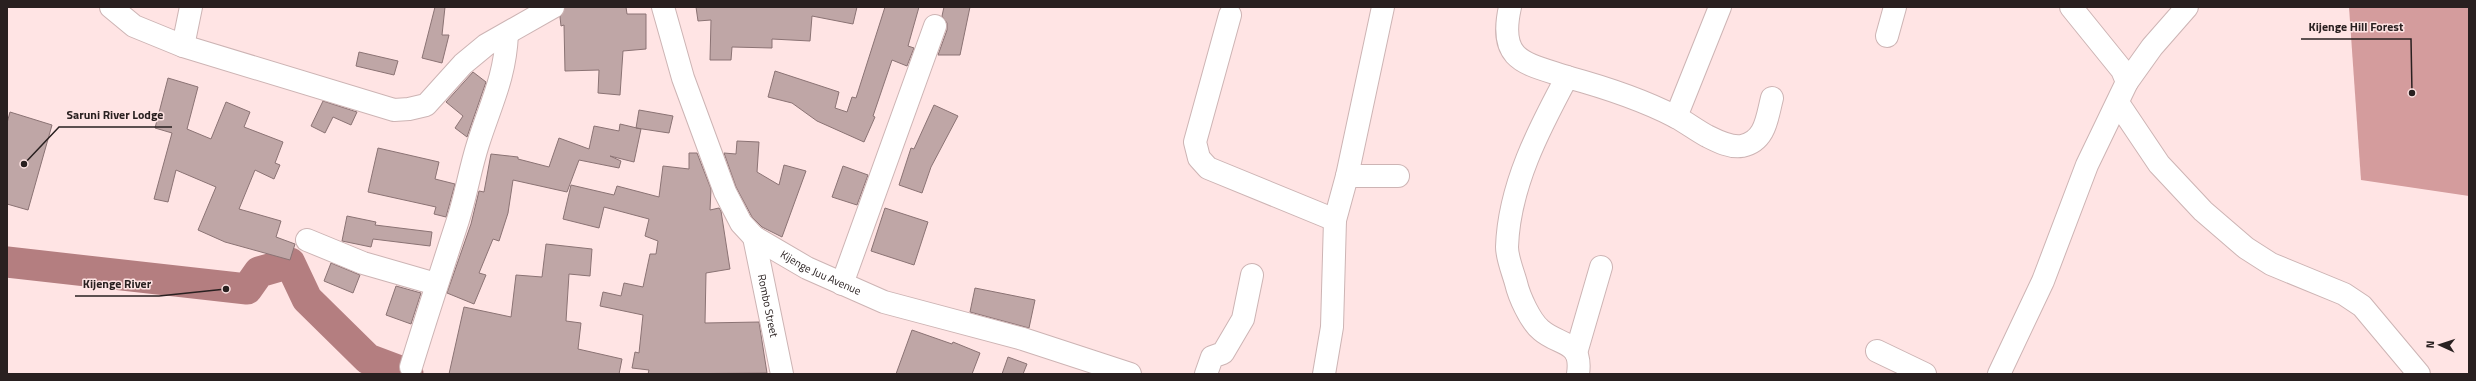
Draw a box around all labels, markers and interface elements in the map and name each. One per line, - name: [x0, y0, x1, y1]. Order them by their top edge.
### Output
- callout: Kijenge Hill Forest: [2301, 15, 2411, 39]
- text: Kijenge Hill Forest: [2309, 17, 2404, 36]
- callout: Saruni River Lodge: [59, 103, 172, 127]
- text: Saruni River Lodge: [67, 105, 163, 124]
- street label: Kijenge Juu Avenue: [777, 246, 864, 299]
- callout: Kijenge River: [75, 272, 159, 296]
- street label: Rombo Street: [754, 273, 782, 339]
- text: Kijenge River: [83, 274, 152, 293]
- north arrow: [2420, 325, 2460, 365]
- text: N: [2422, 340, 2438, 349]

